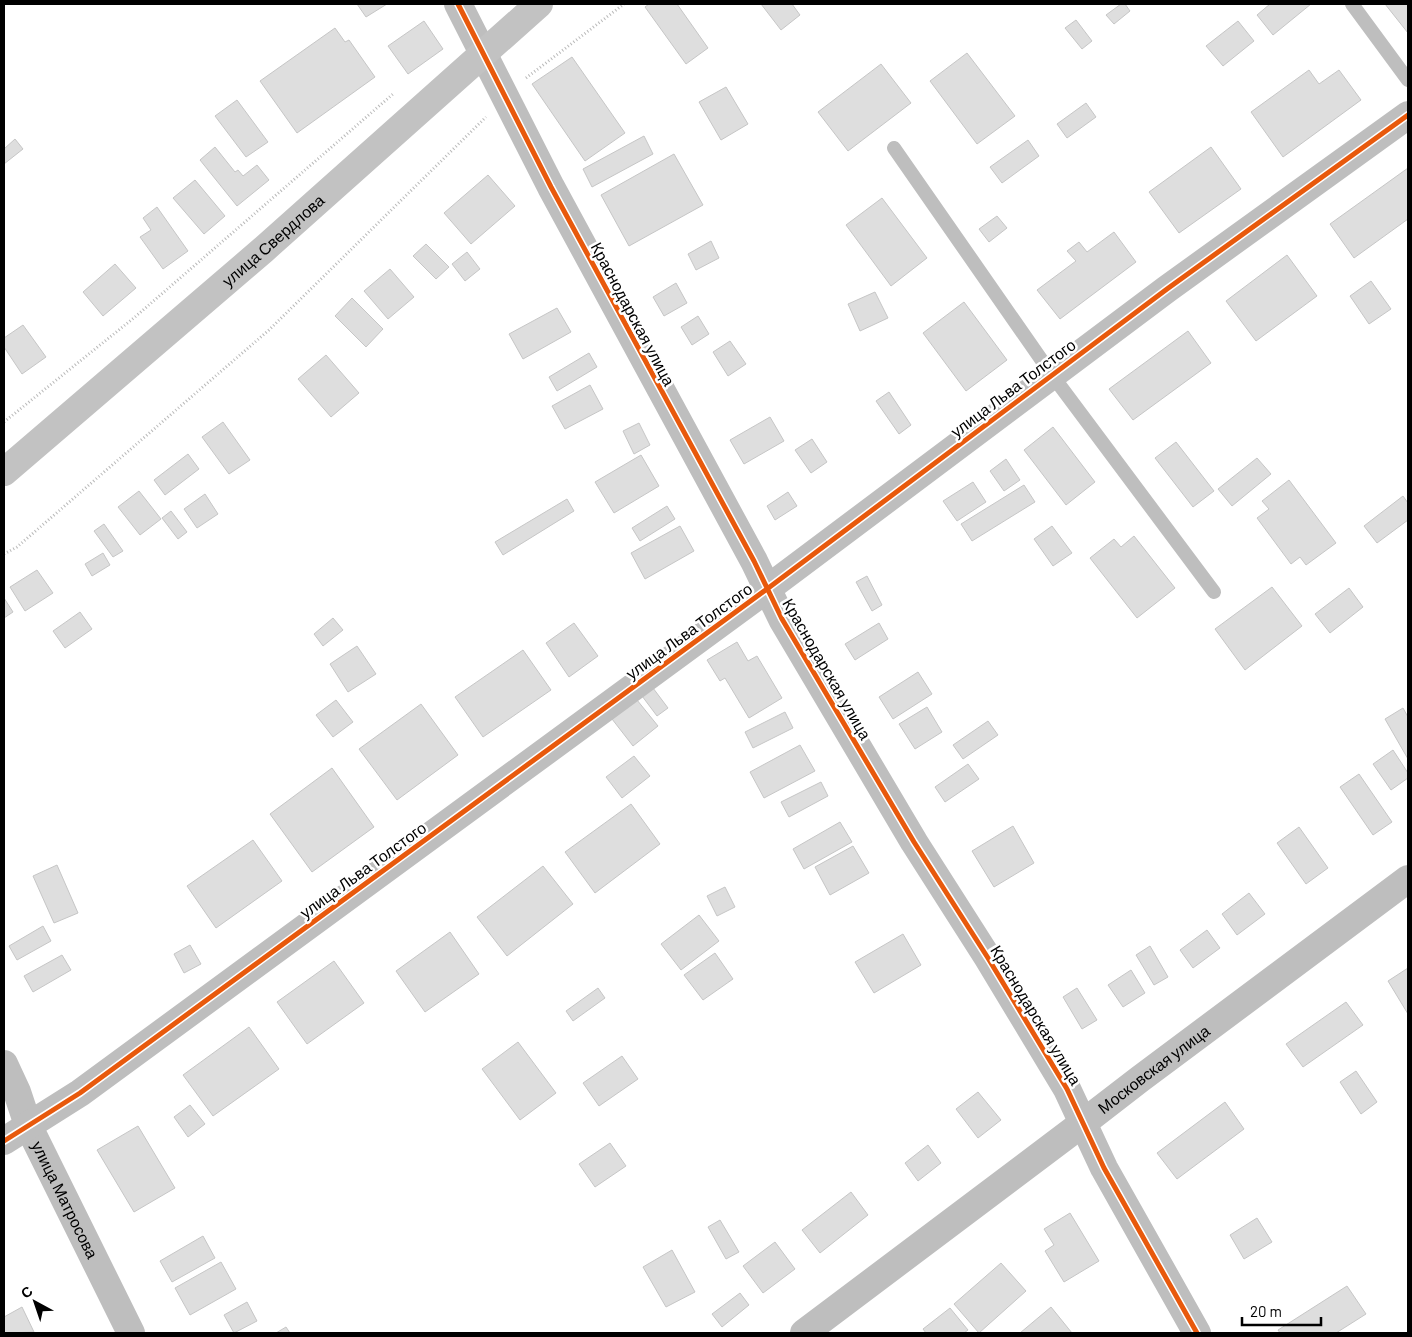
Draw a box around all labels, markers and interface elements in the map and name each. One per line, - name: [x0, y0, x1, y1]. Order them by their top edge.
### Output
- street label: улица Свердлова: [218, 190, 328, 290]
- street label: Краснодарская улица: [588, 239, 679, 389]
- street label: улица Льва Толстого: [947, 334, 1079, 441]
- street label: улица Льва Толстого: [622, 578, 756, 683]
- street label: Краснодарская улица: [779, 595, 876, 743]
- street label: улица Льва Толстого: [296, 817, 430, 922]
- street label: Краснодарская улица: [987, 941, 1086, 1088]
- street label: Московская улица: [1094, 1021, 1213, 1117]
- street label: улица Матросова: [28, 1138, 103, 1261]
- north arrow: [10, 1277, 60, 1327]
- text: С: [17, 1282, 36, 1301]
- scale bar: [1242, 1294, 1321, 1326]
- text: 20 m: [1250, 1302, 1282, 1320]

